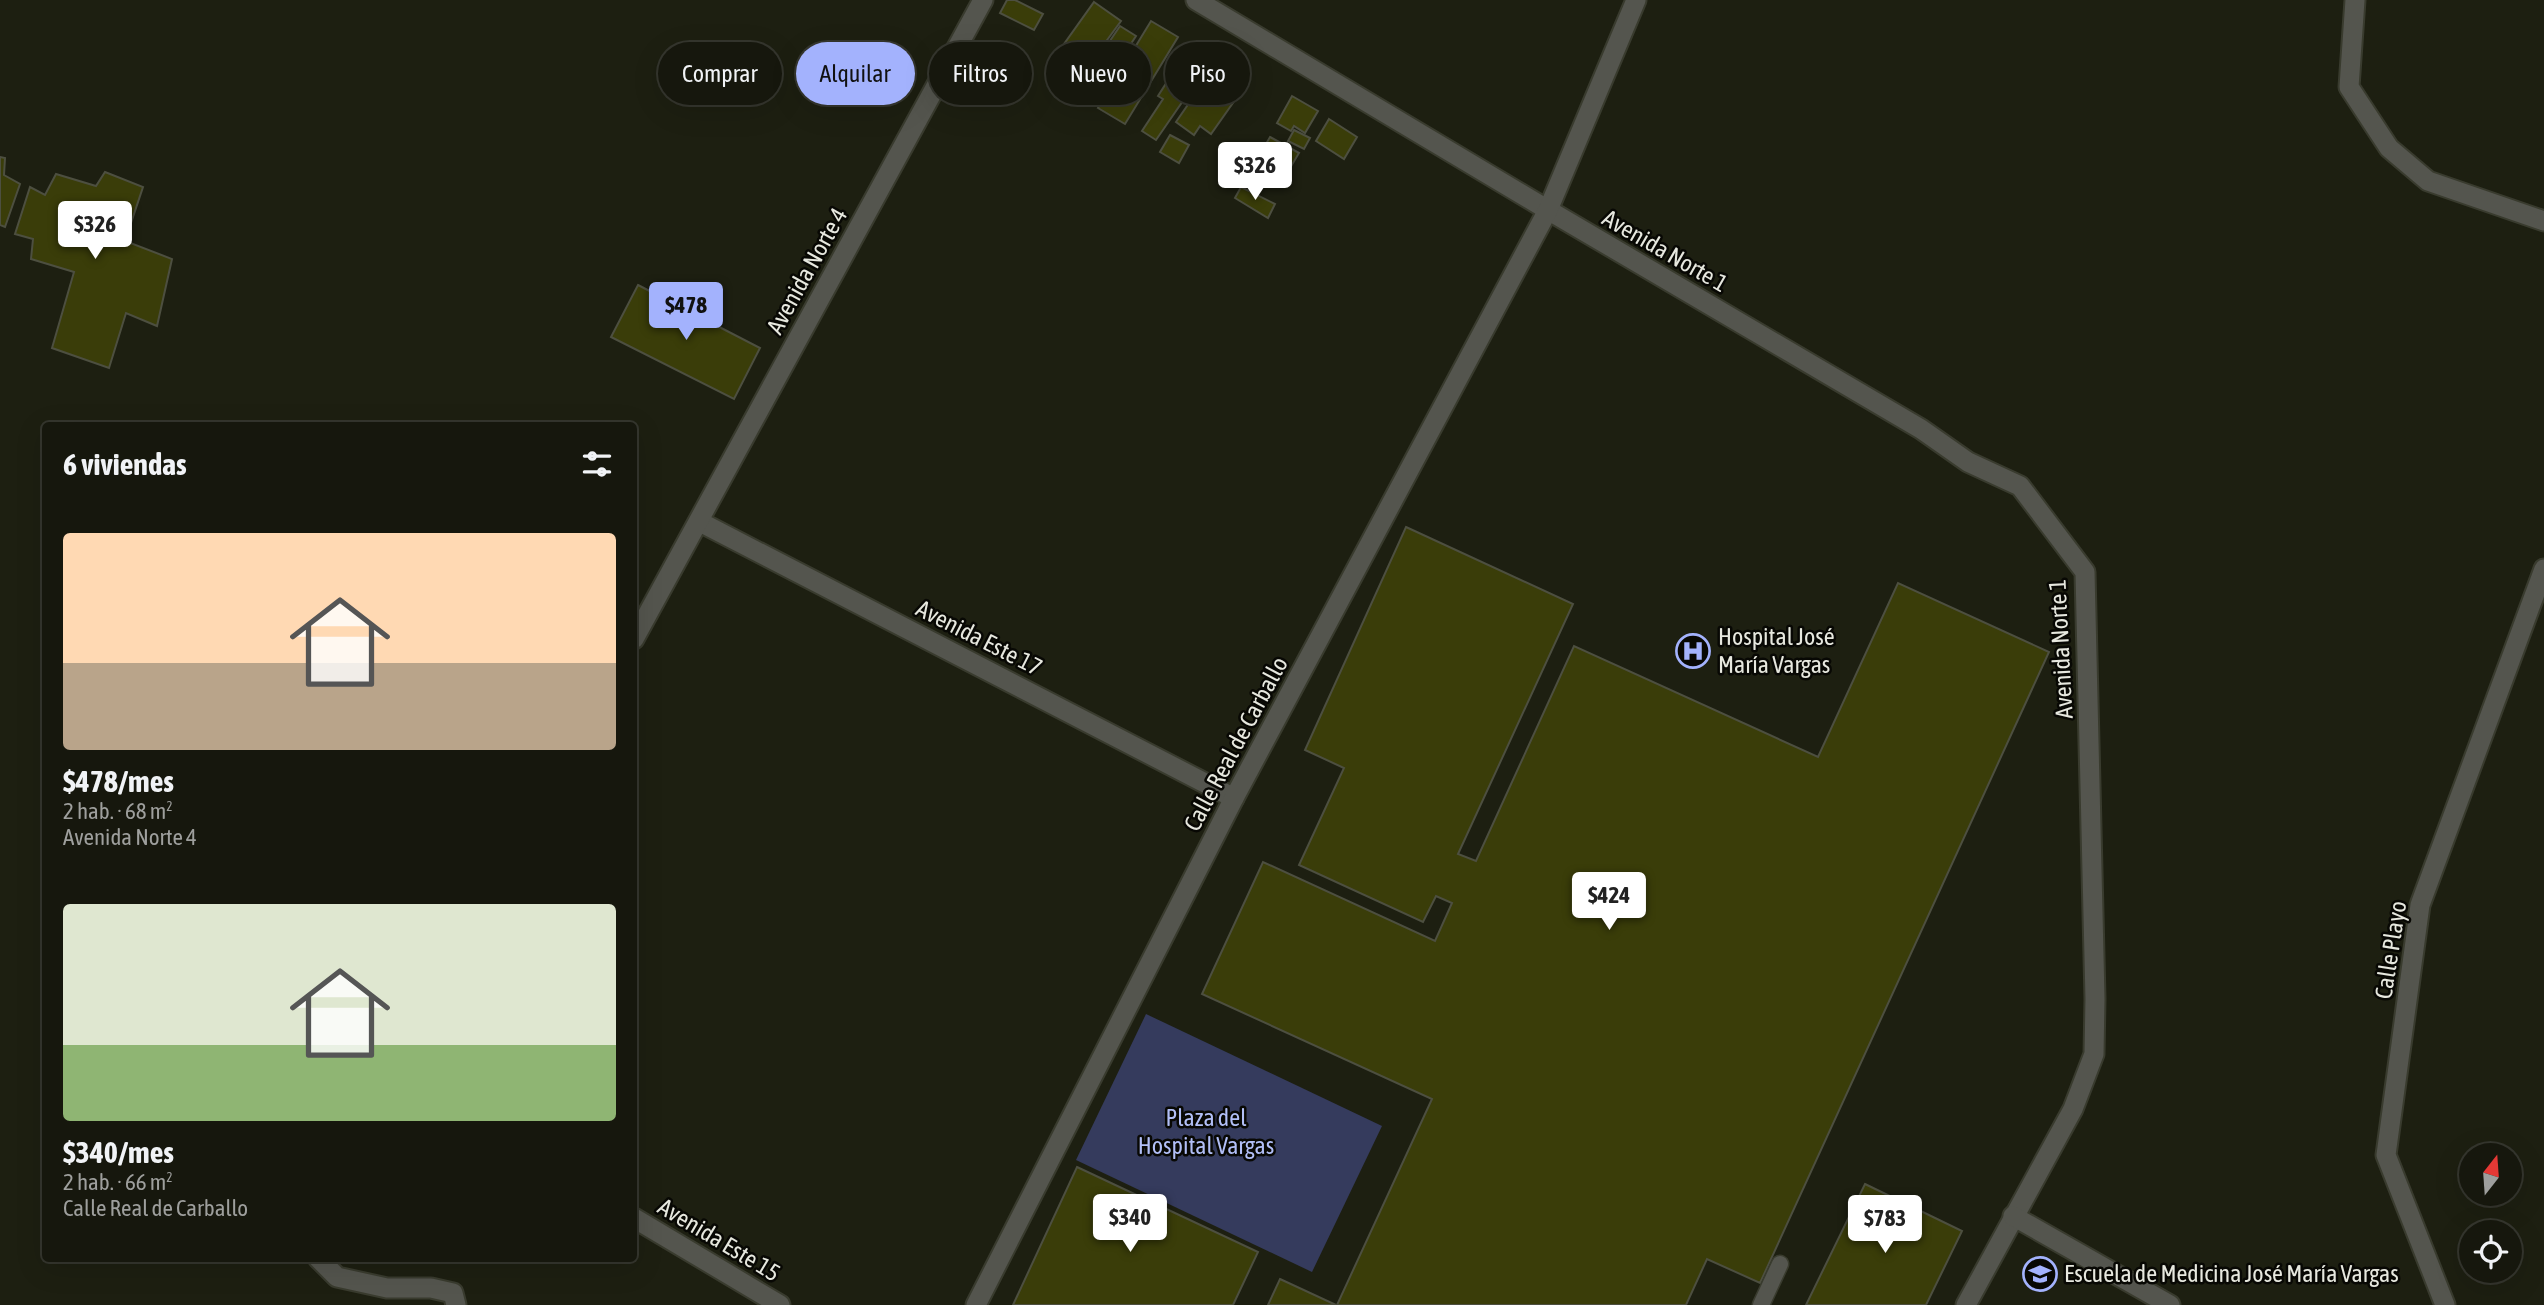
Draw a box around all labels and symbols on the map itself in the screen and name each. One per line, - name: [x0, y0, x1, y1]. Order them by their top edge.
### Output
- pin: $326: [1214, 142, 1296, 202]
- pin: $326: [54, 202, 136, 261]
- street label: Avenida Norte 4: [761, 203, 852, 338]
- street label: Avenida Norte 1: [1598, 204, 1732, 297]
- pin: $478: [645, 282, 727, 342]
- street label: Avenida Norte 1: [2043, 579, 2078, 719]
- street label: Avenida Este 17: [912, 594, 1047, 681]
- place label: Hospital José María Vargas: [1718, 623, 1835, 678]
- hospital icon: Hospital José María Vargas: [1674, 632, 1712, 670]
- street label: Calle Real de Carballo: [1178, 652, 1293, 835]
- pin: $424: [1568, 872, 1650, 932]
- street label: Calle Playo: [2369, 899, 2412, 1001]
- park label: Plaza del Hospital Vargas: [1138, 1104, 1274, 1159]
- north arrow: [2459, 1143, 2522, 1206]
- street label: Avenida Este 15: [653, 1193, 785, 1287]
- pin: $340: [1089, 1194, 1171, 1254]
- pin: $783: [1844, 1196, 1926, 1255]
- school or university icon: Escuela de Medicina José María Vargas: [2021, 1255, 2059, 1293]
- place label: Escuela de Medicina José María Vargas: [2064, 1260, 2399, 1287]

